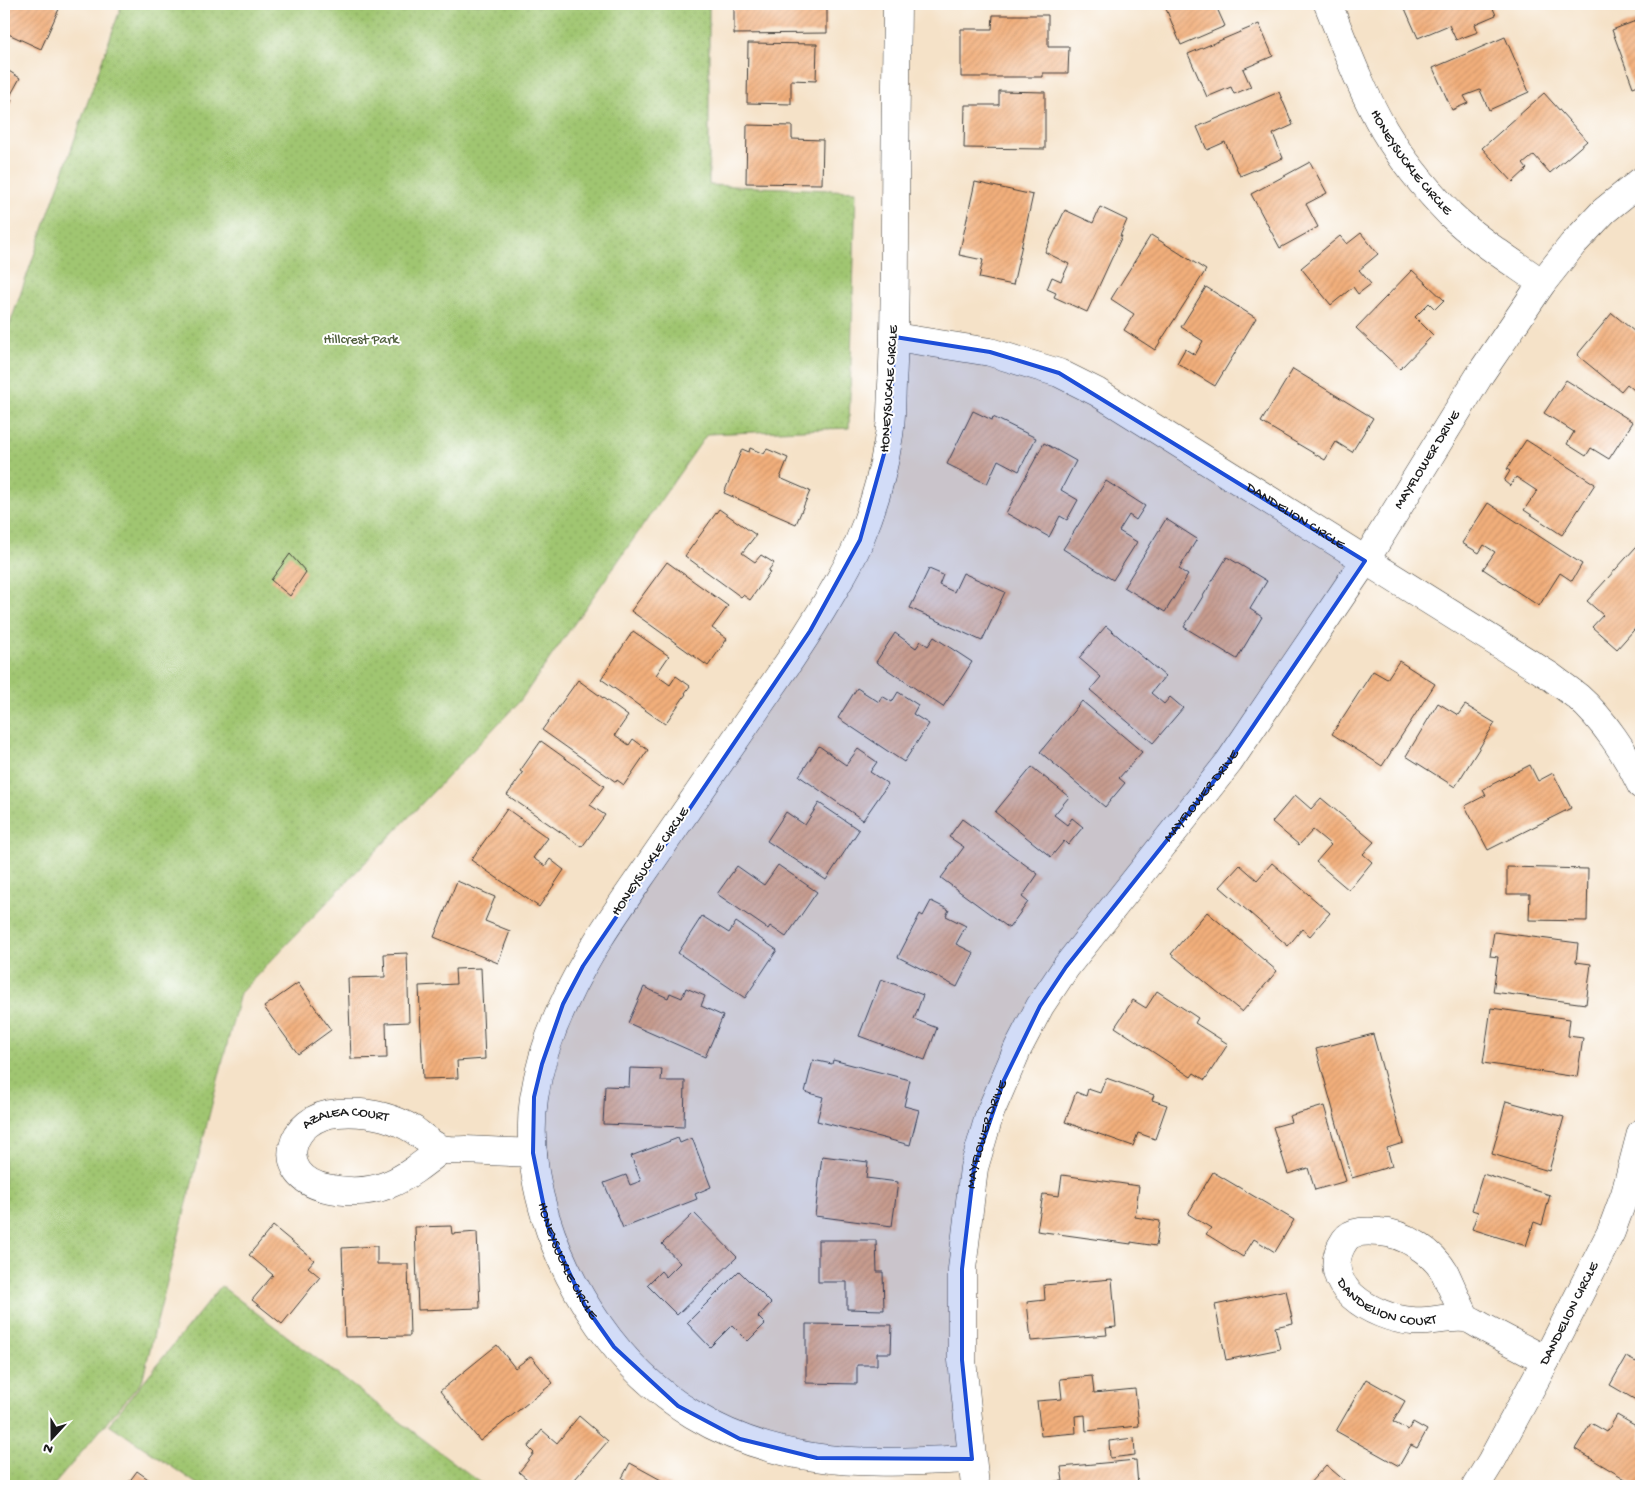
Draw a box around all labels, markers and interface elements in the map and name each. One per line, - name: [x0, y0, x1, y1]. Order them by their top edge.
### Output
- street label: HONEYSUCKLE CIRCLE: [1366, 107, 1456, 220]
- street label: HONEYSUCKLE CIRCLE: [877, 324, 903, 453]
- park label: Hillcrest Park: [323, 332, 400, 349]
- street label: MAYFLOWER DRIVE: [1390, 406, 1465, 513]
- street label: DANDELION CIRCLE: [1242, 478, 1349, 554]
- street label: MAYFLOWER DRIVE: [1160, 746, 1244, 846]
- street label: HONEYSUCKLE CIRCLE: [608, 803, 694, 920]
- street label: MAYFLOWER DRIVE: [963, 1077, 1012, 1190]
- street label: AZALEA COURT: [299, 1104, 391, 1134]
- street label: HONEYSUCKLE CIRCLE: [533, 1200, 602, 1324]
- street label: DANDELION CIRCLE: [1536, 1258, 1603, 1369]
- street label: DANDELION COURT: [1332, 1275, 1438, 1330]
- north arrow: [28, 1412, 78, 1462]
- text: N: [41, 1438, 56, 1457]

